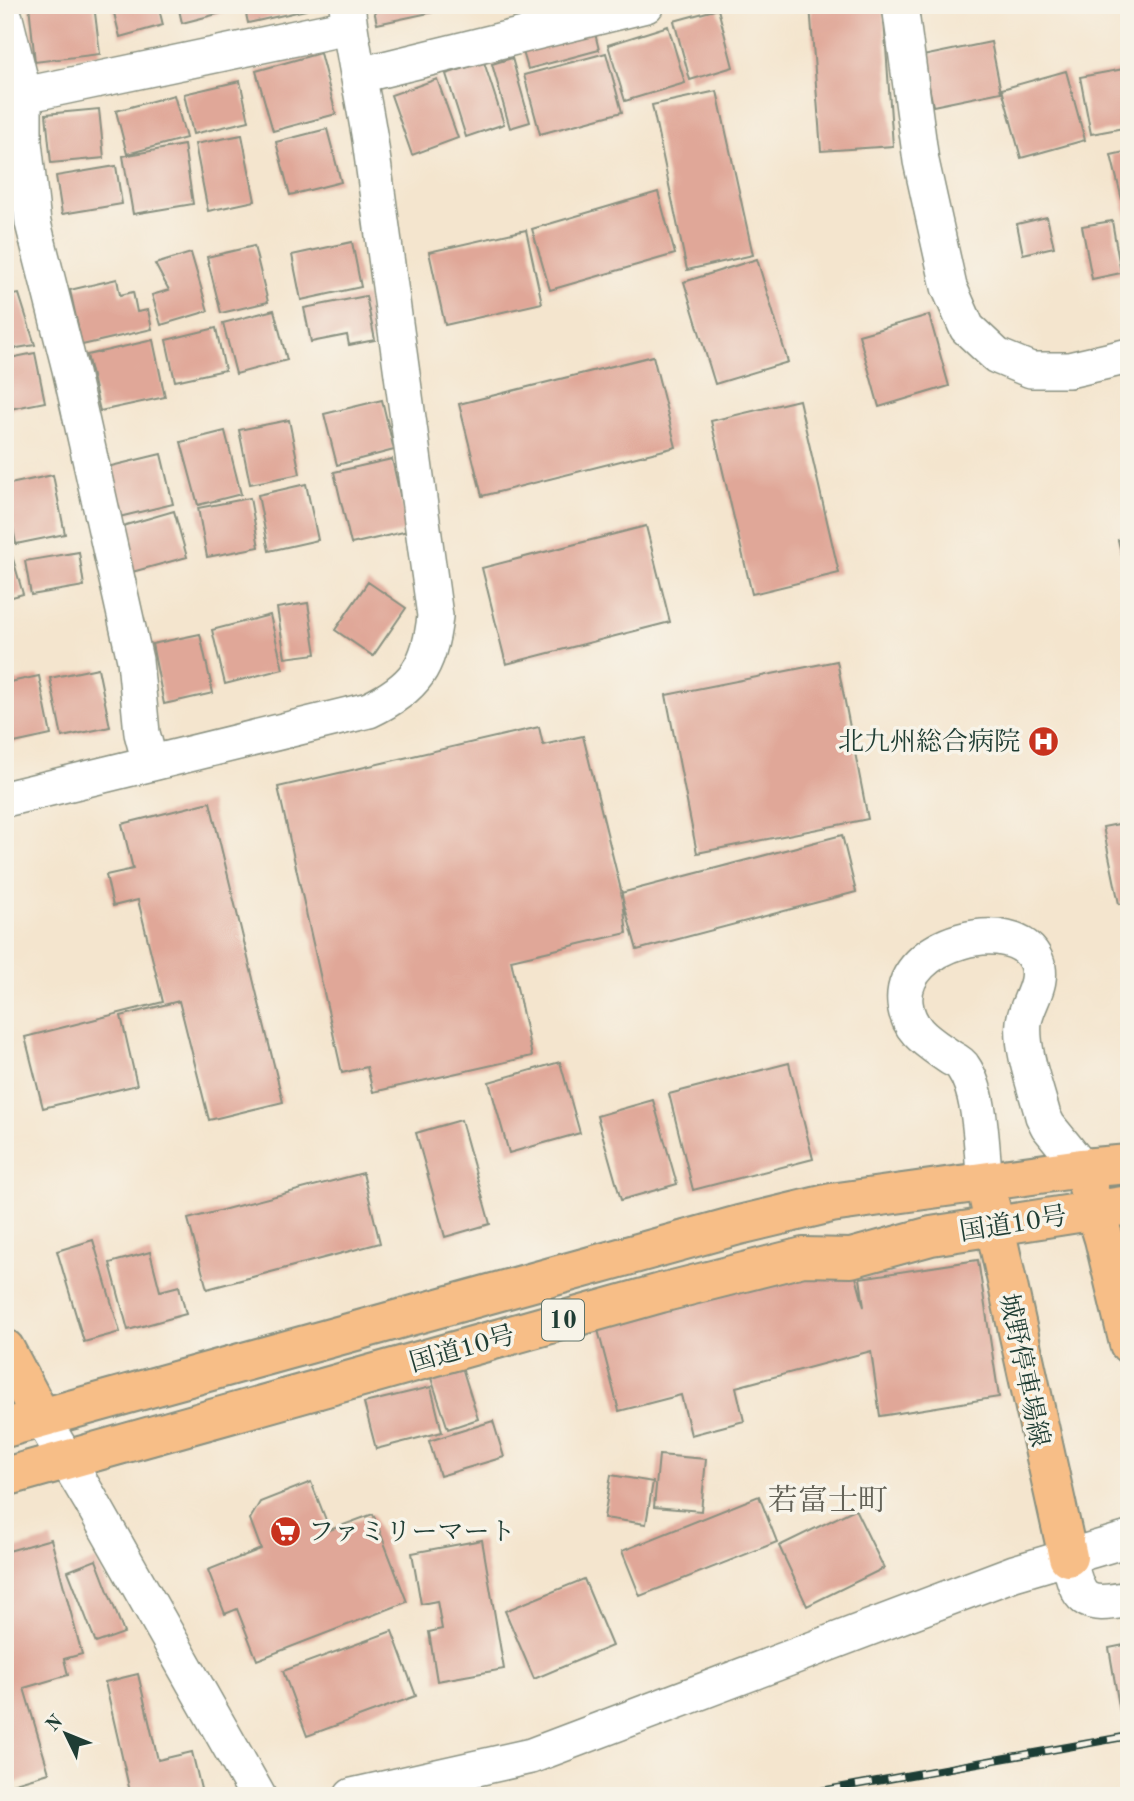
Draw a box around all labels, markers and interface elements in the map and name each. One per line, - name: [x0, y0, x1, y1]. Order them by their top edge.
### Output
- hospital icon: 北九州総合病院: [1026, 724, 1060, 758]
- place label: 北九州総合病院: [838, 727, 1020, 756]
- street label: 国道10号: [958, 1202, 1069, 1246]
- street label: 城野停車場線: [994, 1291, 1054, 1449]
- road number: 10: [542, 1300, 584, 1340]
- street label: 国道10号: [406, 1321, 518, 1377]
- district label: 若富士町: [768, 1484, 888, 1517]
- supermarket icon: ファミリーマート: [268, 1514, 302, 1548]
- place label: ファミリーマート: [308, 1520, 515, 1546]
- north arrow: [32, 1700, 102, 1770]
- text: N: [43, 1712, 68, 1736]

